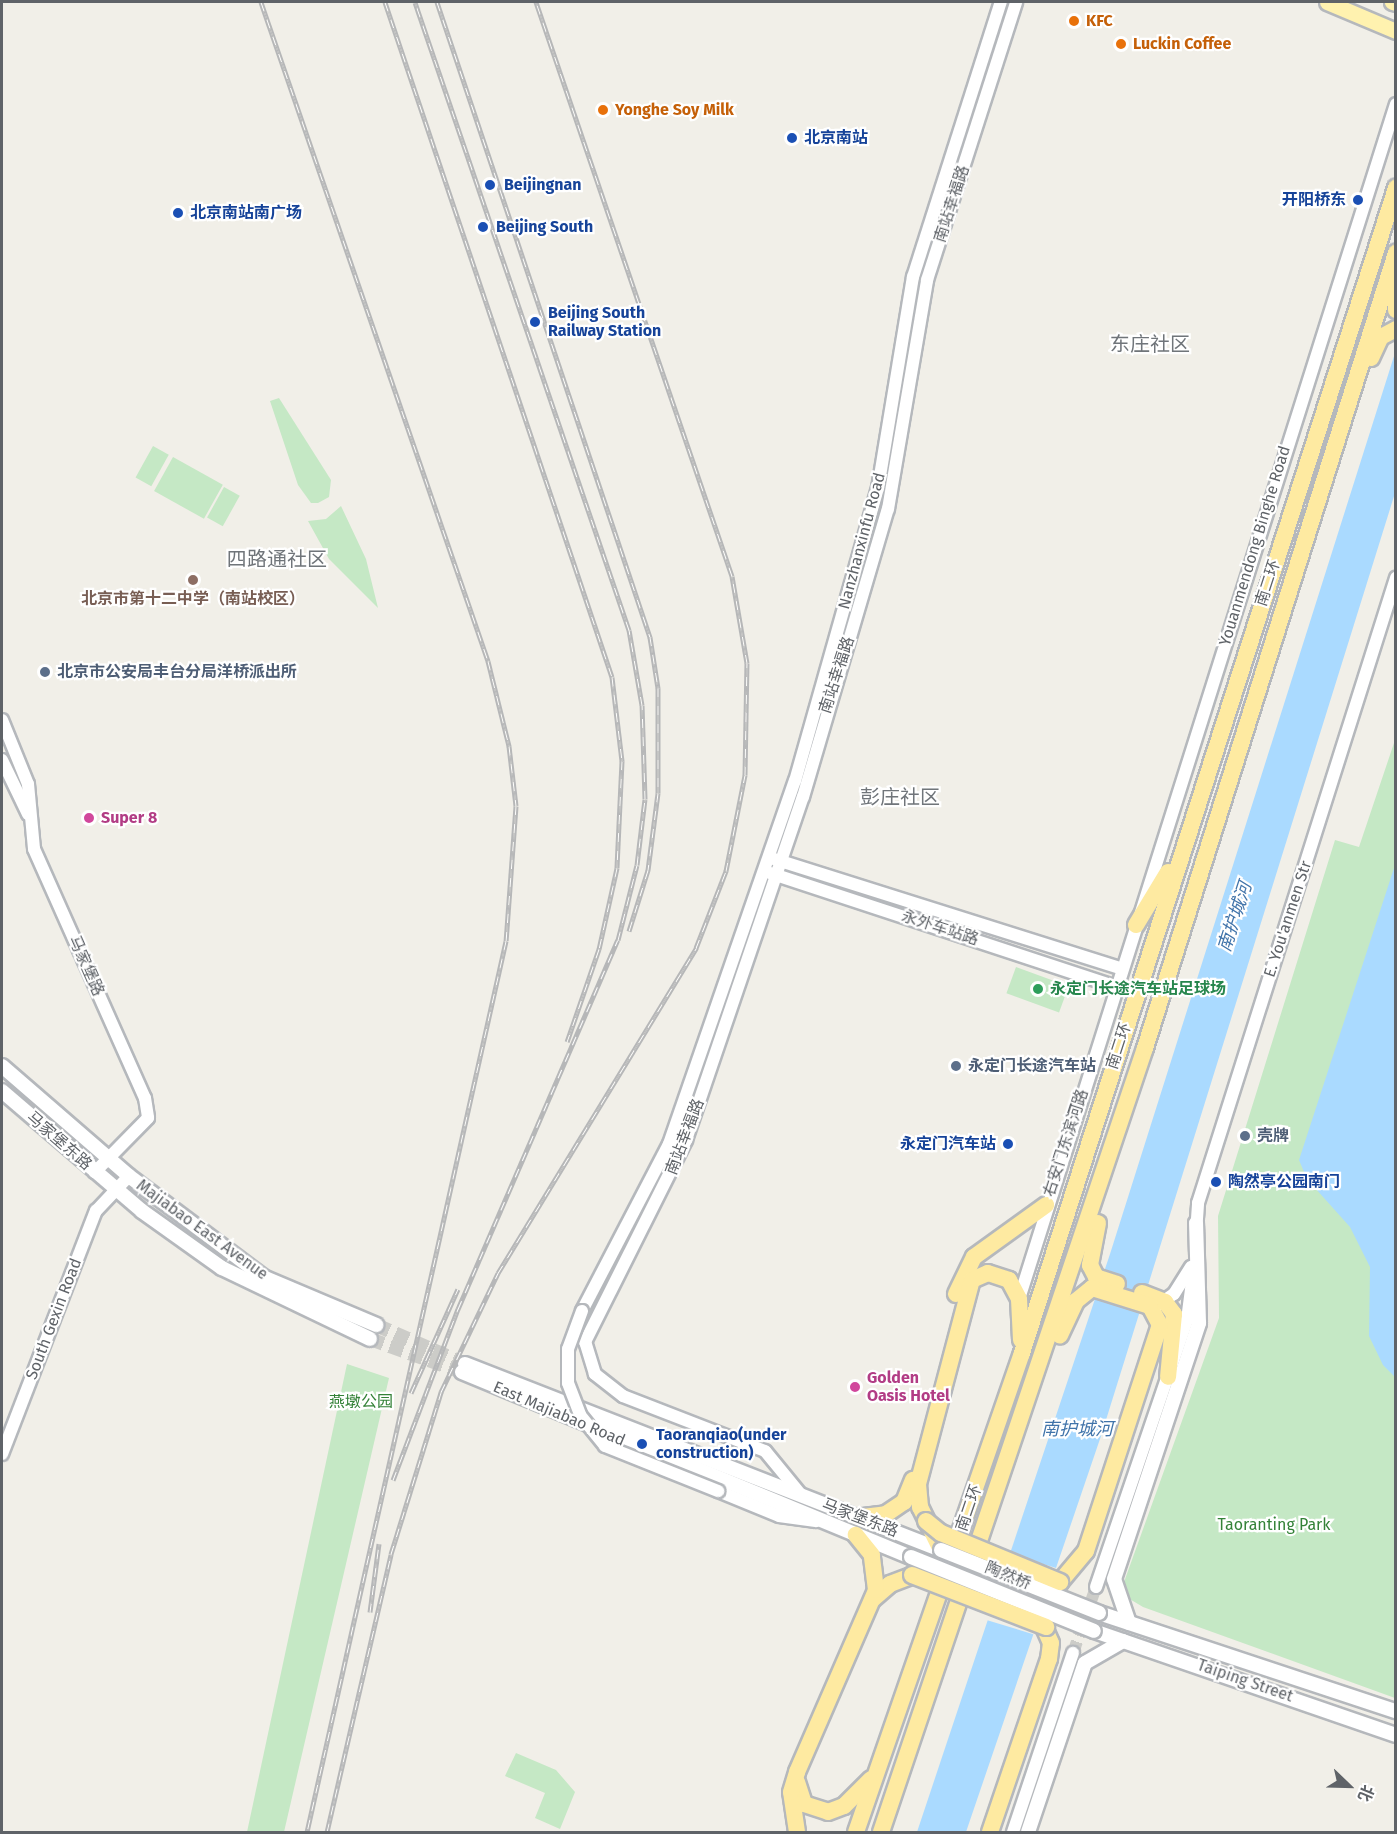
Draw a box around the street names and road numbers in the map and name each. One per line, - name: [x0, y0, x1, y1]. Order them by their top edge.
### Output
- street label: 南站幸福路: [931, 163, 973, 245]
- street label: Youanmendong Binghe Road: [1215, 444, 1295, 648]
- street label: Nanzhanxinfu Road: [834, 470, 890, 612]
- street label: 南二环: [1251, 557, 1285, 609]
- street label: 南站幸福路: [816, 634, 858, 716]
- street label: E. You'anmen Str: [1260, 858, 1316, 980]
- street label: 永外车站路: [899, 907, 981, 949]
- street label: 马家堡路: [64, 933, 108, 999]
- street label: 南二环: [1102, 1020, 1136, 1072]
- street label: 右安门东滨河路: [1040, 1087, 1092, 1199]
- street label: 南站幸福路: [662, 1096, 708, 1178]
- street label: 马家堡东路: [23, 1108, 95, 1174]
- street label: Majiabao East Avenue: [133, 1176, 271, 1284]
- street label: South Gexin Road: [22, 1256, 86, 1382]
- street label: East Majiabao Road: [490, 1377, 628, 1451]
- street label: 南二环: [952, 1482, 986, 1534]
- street label: 马家堡东路: [819, 1495, 901, 1541]
- street label: 陶然桥: [982, 1558, 1034, 1594]
- street label: Taiping Street: [1195, 1656, 1295, 1706]

